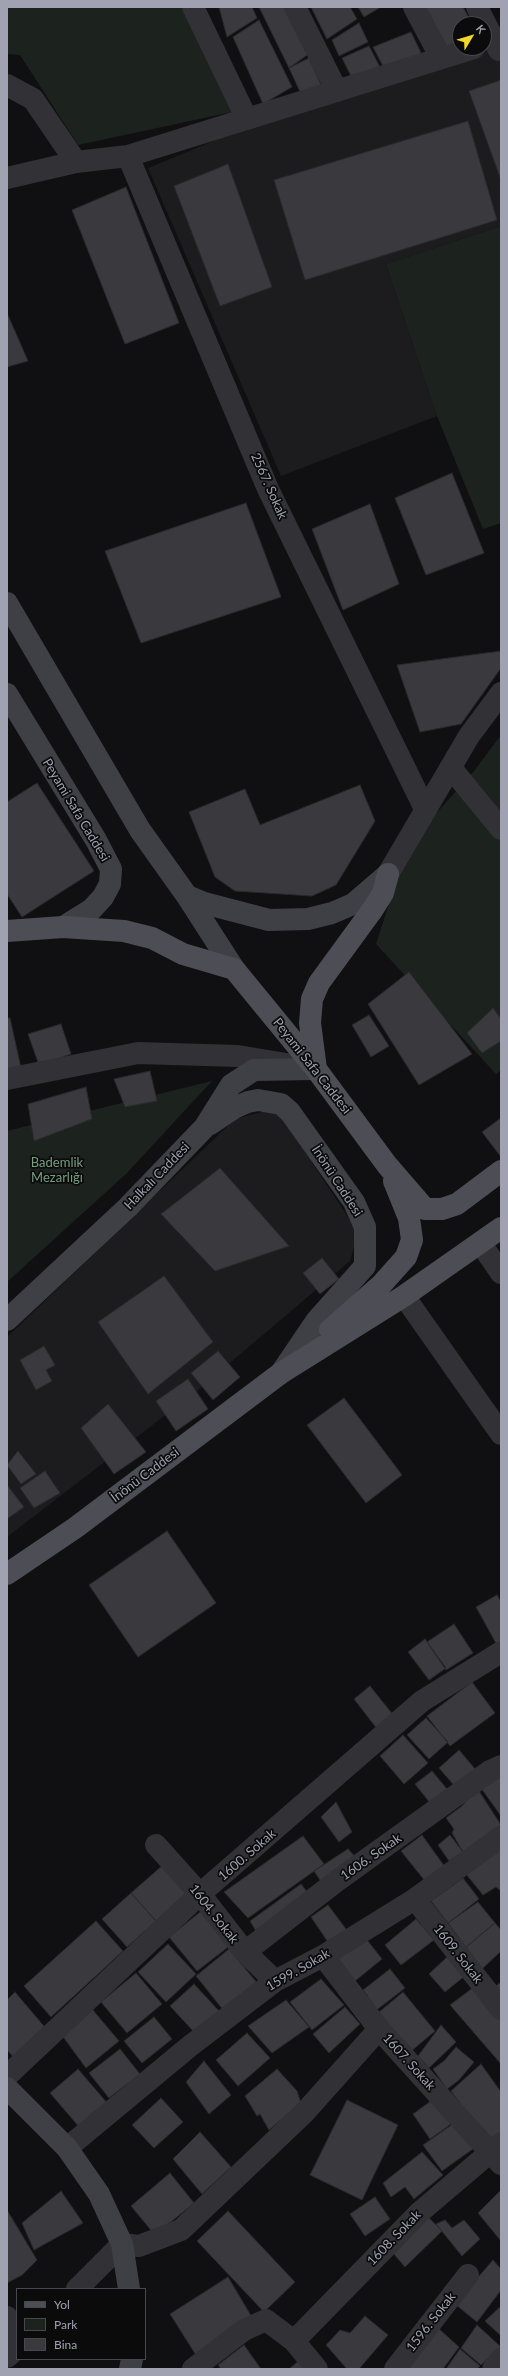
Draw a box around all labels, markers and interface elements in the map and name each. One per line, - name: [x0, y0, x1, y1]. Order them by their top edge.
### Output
- north arrow: [452, 16, 492, 56]
- text: K: [474, 22, 489, 36]
- street label: 2567. Sokak: [248, 451, 290, 521]
- street label: Peyami Safa Caddesi: [39, 756, 113, 864]
- street label: Peyami Safa Caddesi: [270, 1015, 354, 1117]
- street label: Halkalı Caddesi: [121, 1139, 193, 1213]
- street label: İnönü Caddesi: [308, 1143, 366, 1219]
- park label: Bademlik Mezarlığı: [31, 1155, 83, 1186]
- street label: İnönü Caddesi: [108, 1444, 182, 1506]
- street label: 1600. Sokak: [215, 1826, 279, 1884]
- street label: 1606. Sokak: [338, 1830, 404, 1884]
- street label: 1604. Sokak: [186, 1881, 242, 1947]
- street label: 1609. Sokak: [430, 1921, 486, 1987]
- street label: 1599. Sokak: [264, 1946, 332, 1994]
- street label: 1607. Sokak: [380, 2031, 438, 2093]
- street label: 1608. Sokak: [364, 2207, 424, 2269]
- legend: [16, 2288, 146, 2360]
- street label: 1596. Sokak: [403, 2289, 459, 2355]
- text: Yol: [54, 2297, 70, 2312]
- text: Park: [54, 2317, 77, 2332]
- text: Bina: [54, 2337, 77, 2352]

